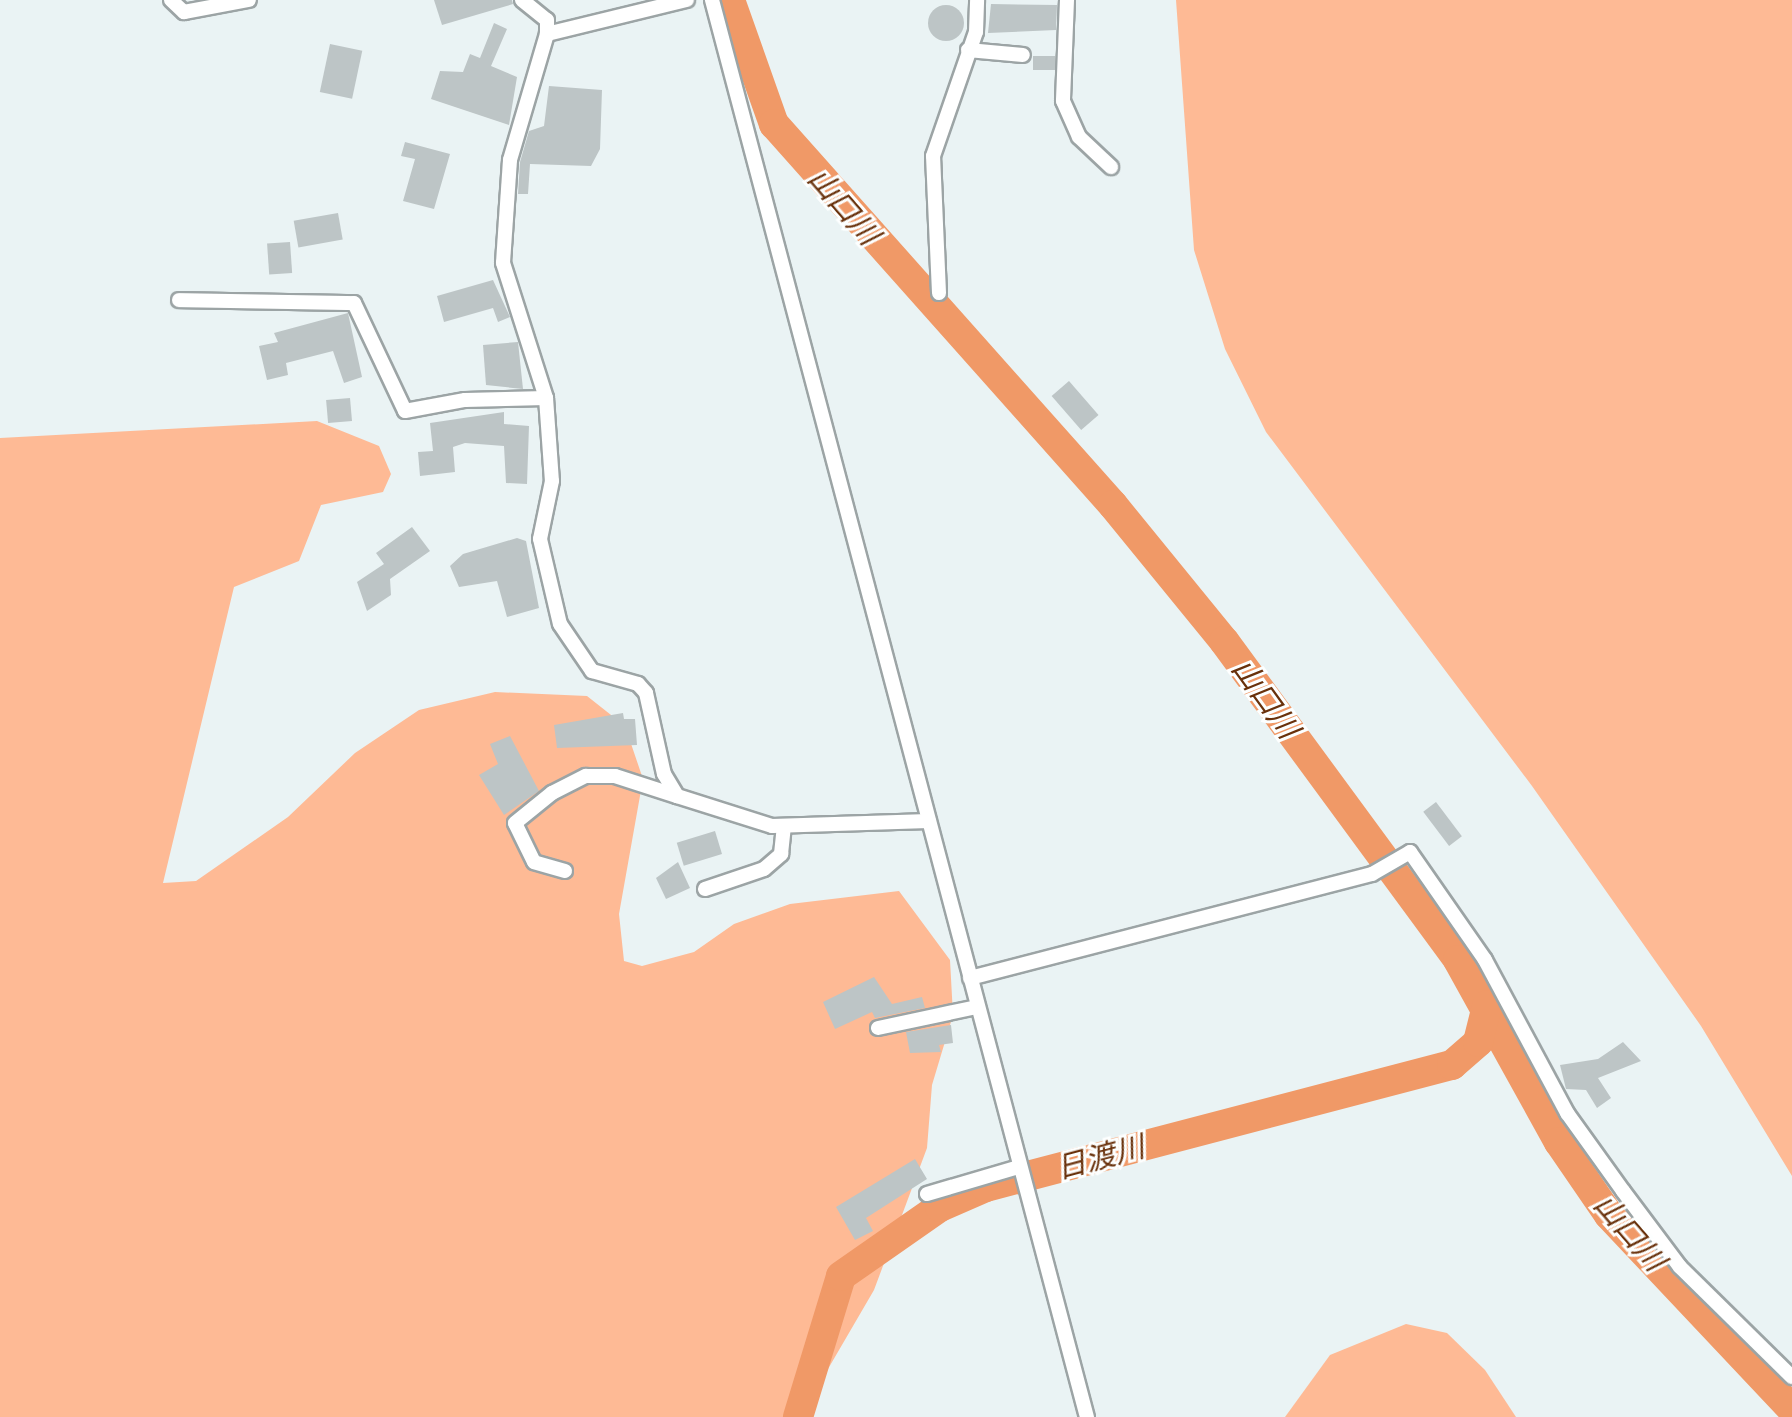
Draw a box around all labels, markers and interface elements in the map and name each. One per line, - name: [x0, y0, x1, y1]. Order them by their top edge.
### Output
- water label: 山口川: [801, 160, 887, 252]
- water label: 山口川: [1225, 651, 1307, 745]
- water label: 日渡川: [1052, 1128, 1148, 1186]
- water label: 山口川: [1587, 1186, 1673, 1278]

